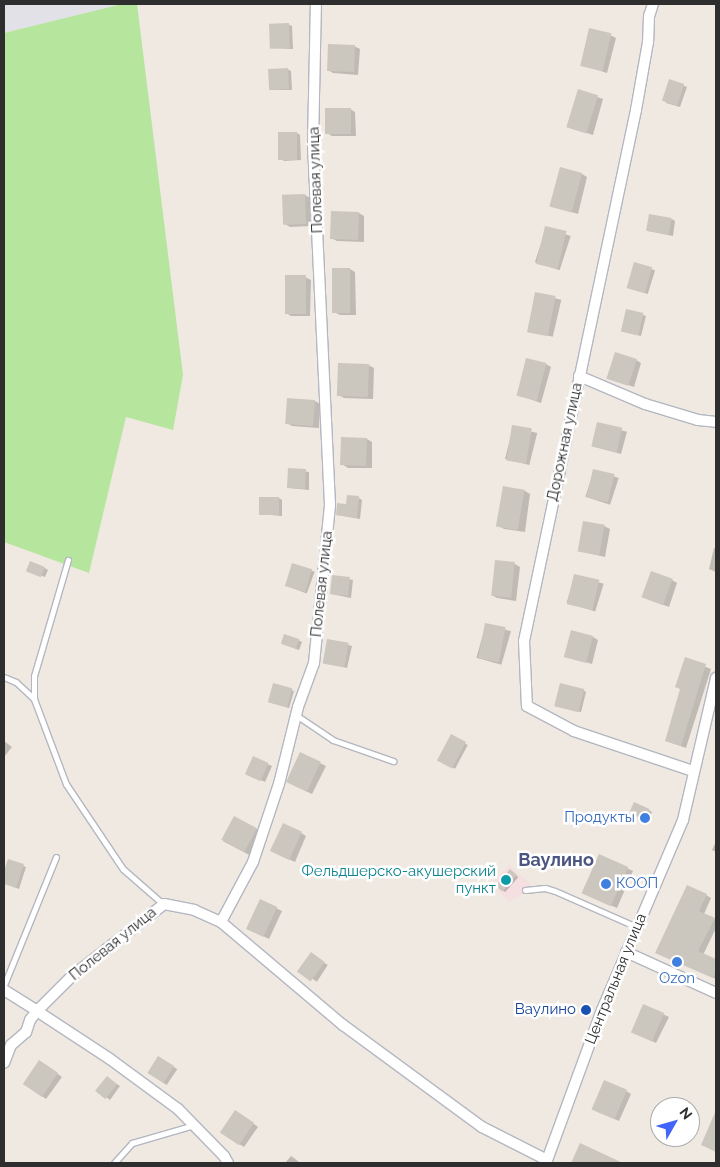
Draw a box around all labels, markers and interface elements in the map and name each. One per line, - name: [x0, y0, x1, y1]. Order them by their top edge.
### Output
- street label: Полевая улица: [305, 126, 327, 234]
- street label: Дорожная улица: [544, 381, 586, 503]
- street label: Полевая улица: [307, 530, 337, 638]
- place label: Продукты: [564, 809, 635, 827]
- marker: Продукты: [639, 812, 651, 824]
- district label: Ваулино: [518, 849, 594, 871]
- place label: Фельдшерско-акушерский пункт: [302, 862, 496, 897]
- marker: Фельдшерско-акушерский пункт: [500, 874, 512, 886]
- place label: КООП: [616, 875, 658, 893]
- marker: КООП: [600, 878, 612, 890]
- street label: Полевая улица: [66, 903, 160, 985]
- street label: Центральная улица: [581, 911, 651, 1047]
- marker: Ozon: [671, 956, 683, 968]
- place label: Ozon: [659, 970, 695, 988]
- place label: Ваулино: [515, 1001, 576, 1019]
- marker: Ваулино: [580, 1004, 592, 1016]
- north arrow: [650, 1097, 700, 1147]
- text: N: [676, 1104, 696, 1123]

